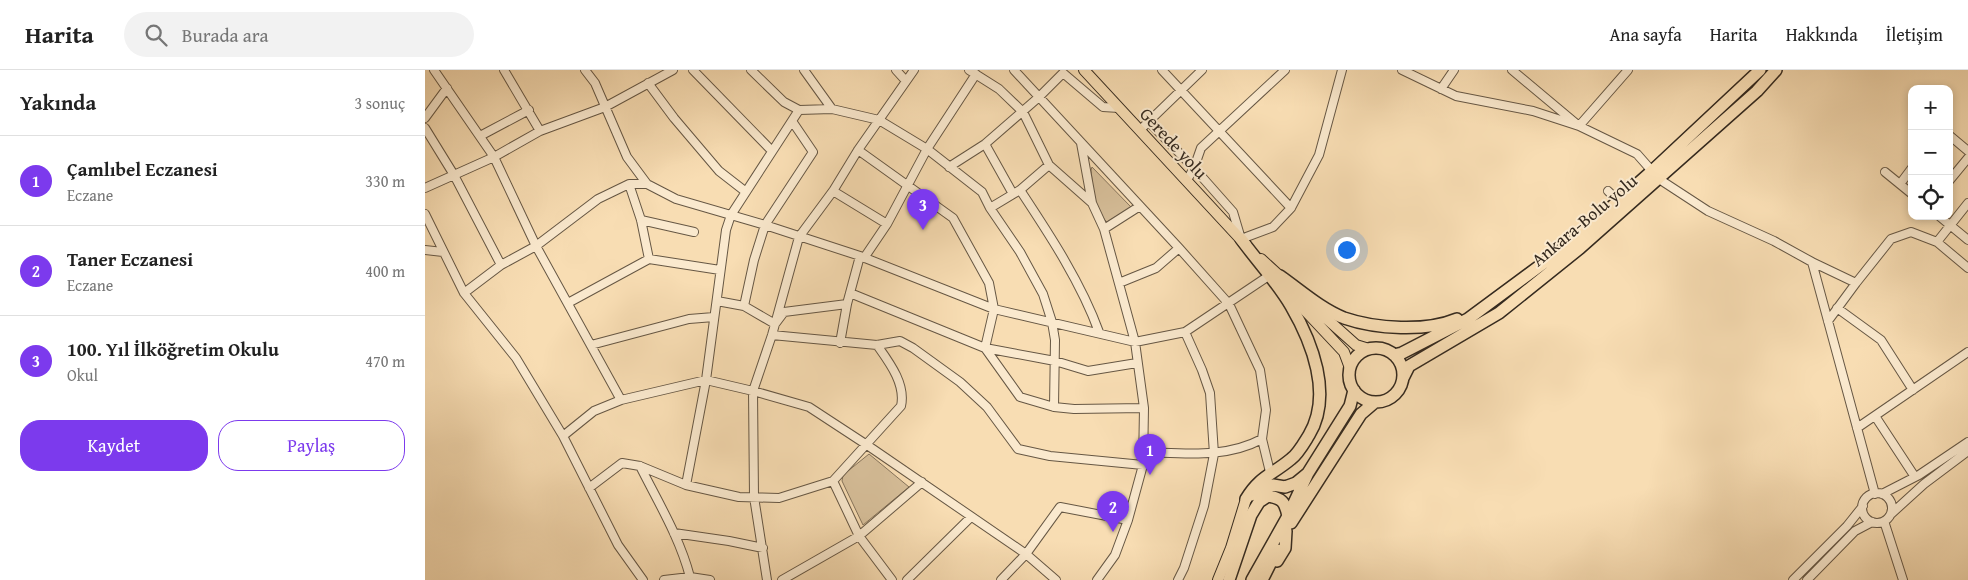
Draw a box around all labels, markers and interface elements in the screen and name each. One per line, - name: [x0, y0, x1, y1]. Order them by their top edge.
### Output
- search box: [124, 12, 474, 57]
- text: Harita: [25, 17, 94, 52]
- icon: search: [142, 21, 170, 49]
- text: Burada ara: [182, 21, 268, 49]
- text: Ana sayfa: [1609, 21, 1682, 48]
- text: Harita: [1710, 21, 1758, 48]
- text: Hakkında: [1786, 21, 1858, 48]
- text: İletişim: [1886, 21, 1943, 48]
- map controls: [1908, 85, 1953, 220]
- button: +: [1908, 85, 1953, 130]
- text: Yakında: [20, 87, 96, 118]
- text: 3 sonuç: [355, 91, 405, 115]
- street label: Gerede yolu: [1134, 101, 1214, 185]
- button: −: [1908, 130, 1953, 175]
- text: Çamlıbel Eczanesi: [67, 155, 218, 183]
- street label: Ankara-Bolu yolu: [1525, 167, 1643, 273]
- text: 1: [32, 169, 40, 193]
- text: 330 m: [365, 169, 405, 193]
- button: locate: [1908, 175, 1953, 220]
- text: Eczane: [67, 183, 113, 207]
- pin: 3: [907, 189, 939, 230]
- your location: [1334, 237, 1360, 263]
- text: Taner Eczanesi: [67, 245, 193, 273]
- text: 2: [32, 259, 40, 283]
- text: 400 m: [365, 259, 405, 283]
- text: Eczane: [67, 273, 113, 297]
- text: 100. Yıl İlköğretim Okulu: [67, 335, 279, 363]
- text: 3: [32, 349, 40, 373]
- text: 470 m: [365, 349, 405, 373]
- text: Okul: [67, 363, 98, 387]
- button: Kaydet: [20, 420, 208, 471]
- button: Paylaş: [218, 420, 405, 471]
- pin: 1: [1134, 434, 1166, 475]
- pin: 2: [1097, 491, 1129, 532]

